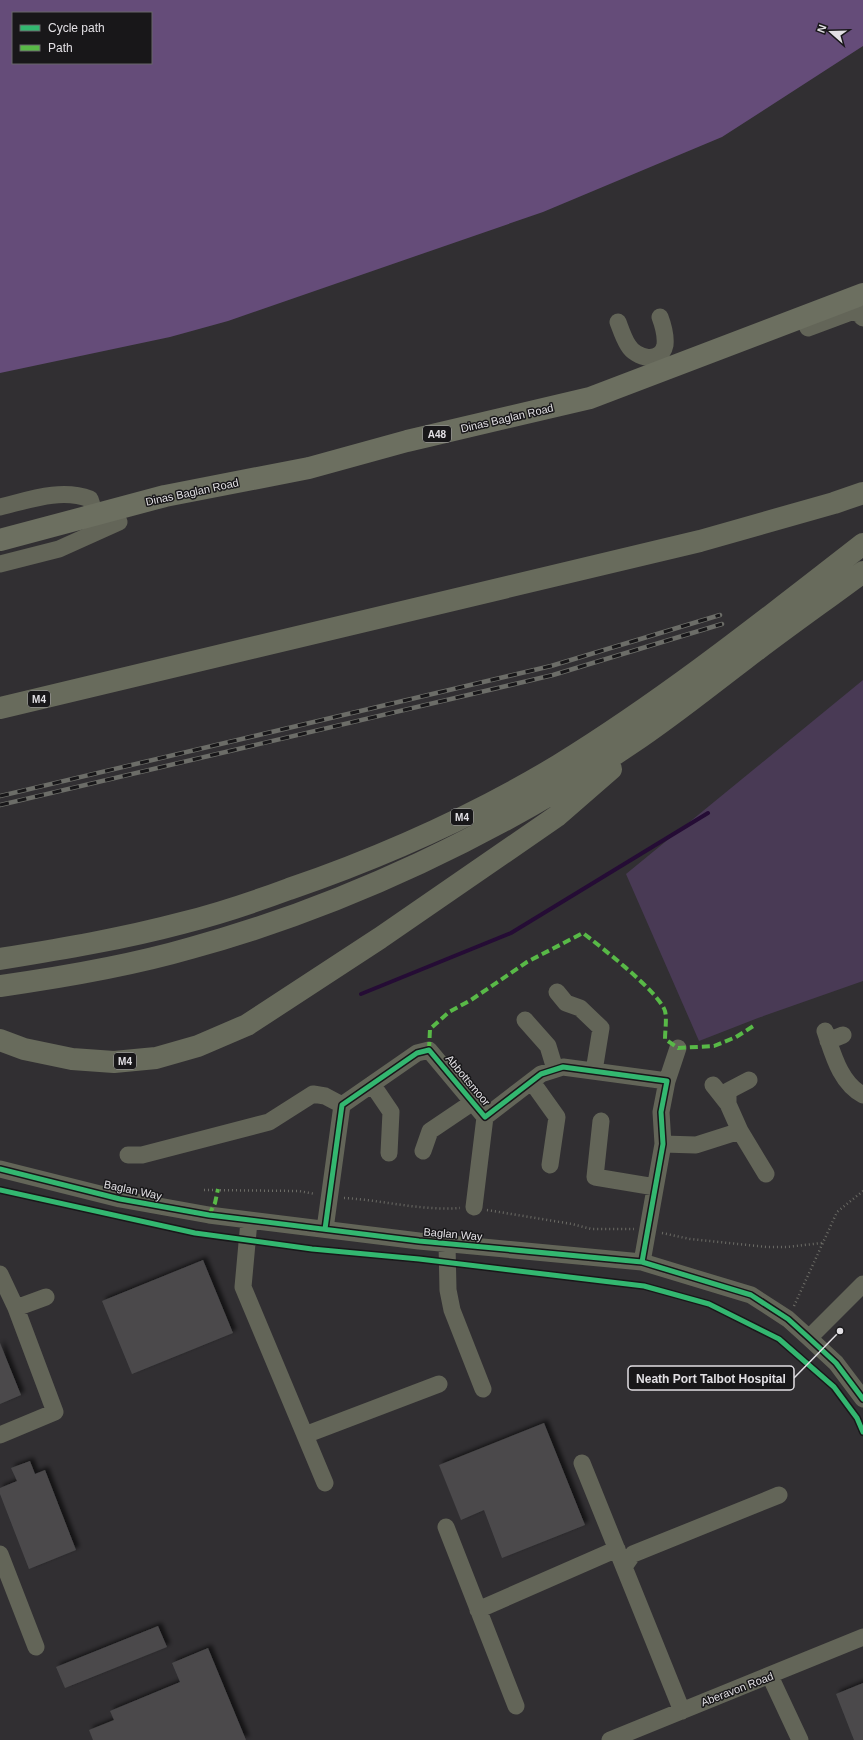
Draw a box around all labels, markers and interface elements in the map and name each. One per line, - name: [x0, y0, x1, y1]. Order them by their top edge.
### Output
- legend: [12, 12, 152, 64]
- north arrow: [811, 12, 851, 52]
- text: Cycle path: [48, 21, 105, 35]
- text: N: [815, 23, 829, 34]
- text: Path: [48, 41, 73, 55]
- street label: Dinas Baglan Road: [459, 401, 555, 435]
- road number: A48: [423, 426, 451, 442]
- street label: Dinas Baglan Road: [144, 476, 240, 508]
- road number: M4: [28, 691, 50, 707]
- road number: M4: [451, 809, 473, 825]
- street label: Abbottsmoor: [443, 1052, 493, 1108]
- road number: M4: [114, 1053, 136, 1069]
- street label: Baglan Way: [103, 1178, 164, 1202]
- street label: Baglan Way: [423, 1225, 483, 1243]
- callout: Neath Port Talbot Hospital: [628, 1366, 794, 1390]
- text: Neath Port Talbot Hospital: [636, 1372, 786, 1386]
- street label: Aberavon Road: [699, 1670, 775, 1708]

